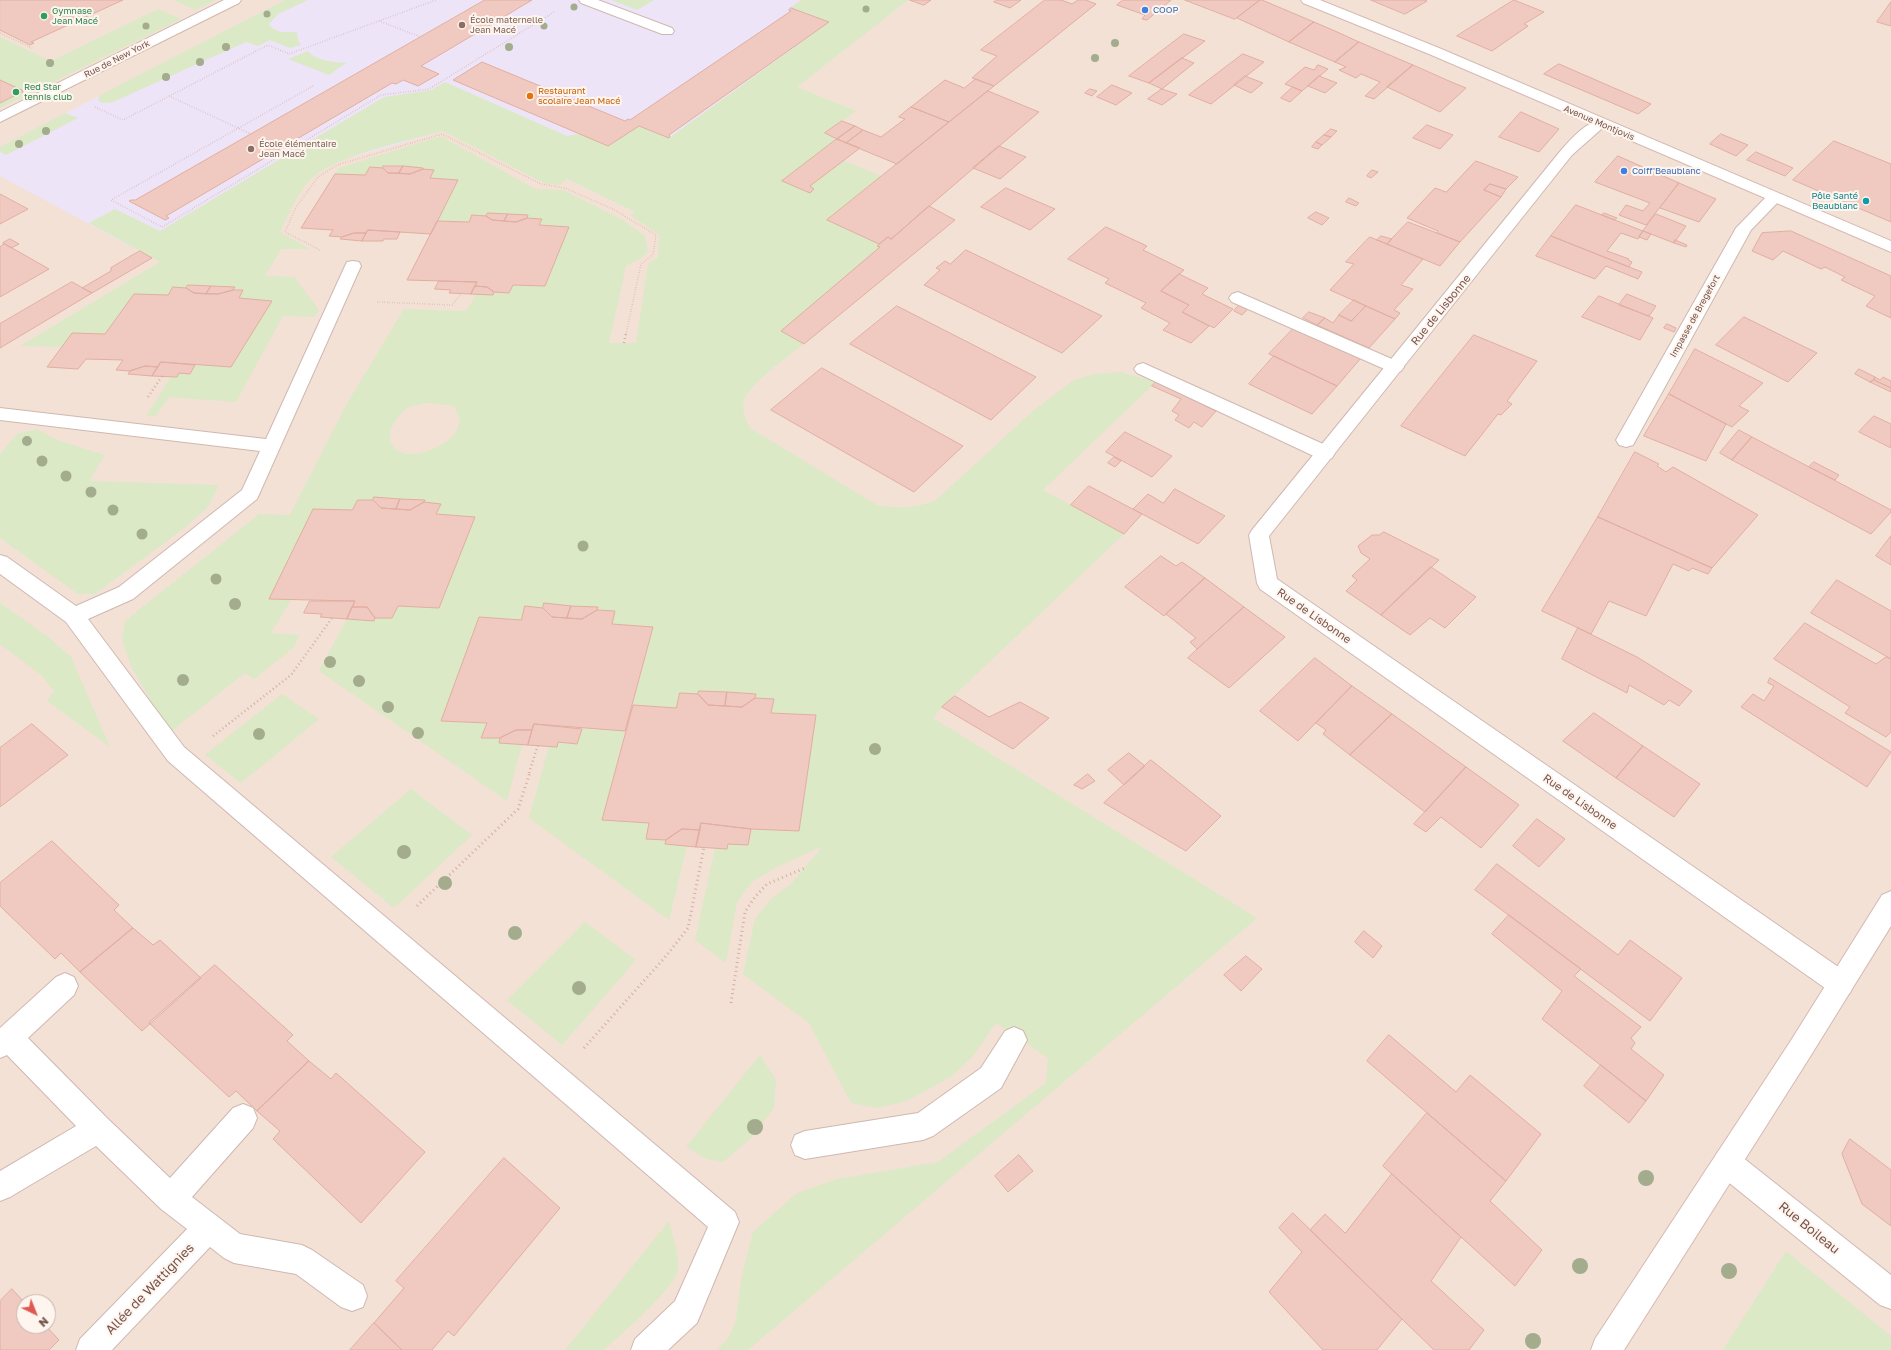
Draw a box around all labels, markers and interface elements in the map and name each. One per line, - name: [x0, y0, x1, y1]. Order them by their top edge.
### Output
- marker: COOP: [1140, 5, 1150, 15]
- place label: COOP: [1153, 5, 1178, 15]
- place label: Gymnase Jean Macé: [52, 6, 98, 27]
- marker: Gymnase Jean Macé: [39, 11, 49, 21]
- place label: École maternelle Jean Macé: [470, 15, 543, 36]
- marker: École maternelle Jean Macé: [457, 20, 467, 30]
- street label: Rue de New York: [82, 38, 152, 80]
- place label: Red Star tennis club: [24, 82, 72, 103]
- place label: Restaurant scolaire Jean Macé: [538, 86, 620, 107]
- marker: Red Star tennis club: [11, 87, 21, 97]
- marker: Restaurant scolaire Jean Macé: [525, 91, 535, 101]
- street label: Avenue Montjovis: [1562, 103, 1636, 143]
- place label: École élémentaire Jean Macé: [259, 139, 337, 160]
- marker: École élémentaire Jean Macé: [246, 144, 256, 154]
- marker: Coiff'Beaublanc: [1619, 166, 1629, 176]
- place label: Coiff'Beaublanc: [1632, 166, 1701, 176]
- place label: Pôle Santé Beaublanc: [1811, 191, 1858, 212]
- marker: Pôle Santé Beaublanc: [1861, 196, 1871, 206]
- street label: Rue de Lisbonne: [1408, 272, 1474, 348]
- street label: Impasse de Bregefort: [1668, 273, 1722, 359]
- street label: Rue de Lisbonne: [1274, 586, 1354, 646]
- street label: Rue de Lisbonne: [1540, 772, 1620, 832]
- street label: Rue Boileau: [1775, 1199, 1843, 1257]
- street label: Allée de Wattignies: [103, 1240, 197, 1338]
- north arrow: [16, 1294, 56, 1334]
- text: N: [36, 1315, 51, 1330]

